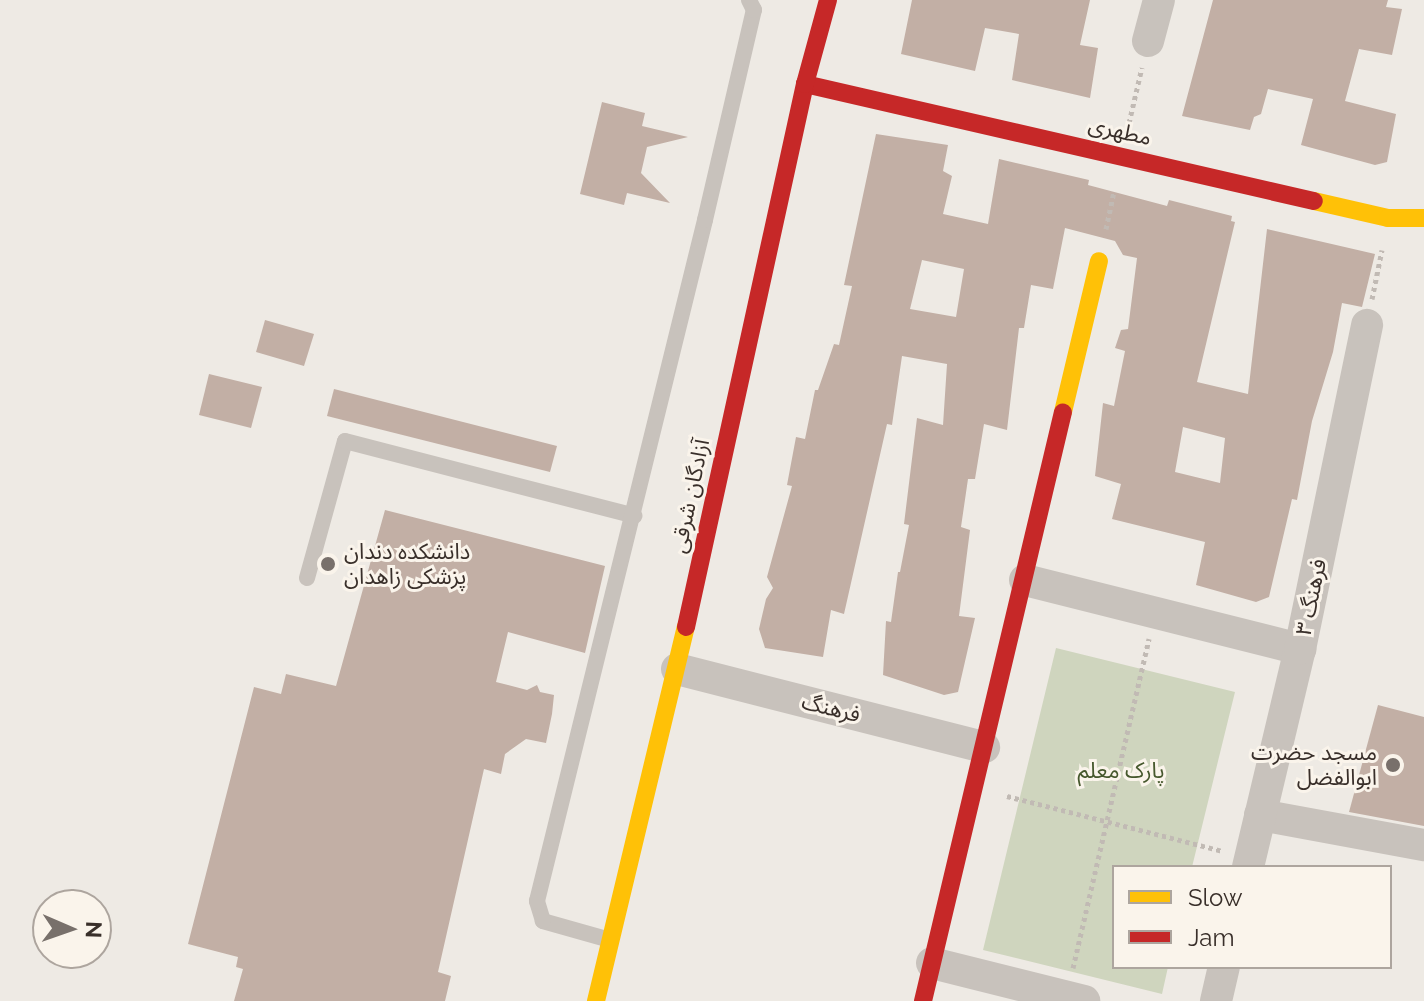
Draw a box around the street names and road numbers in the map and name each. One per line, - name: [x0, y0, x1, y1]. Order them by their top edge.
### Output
- street label: مطهری: [1086, 111, 1154, 151]
- street label: آزادگان شرقی: [665, 437, 715, 555]
- street label: فرهنگ ۳: [1290, 556, 1332, 638]
- street label: فرهنگ: [799, 688, 863, 728]

